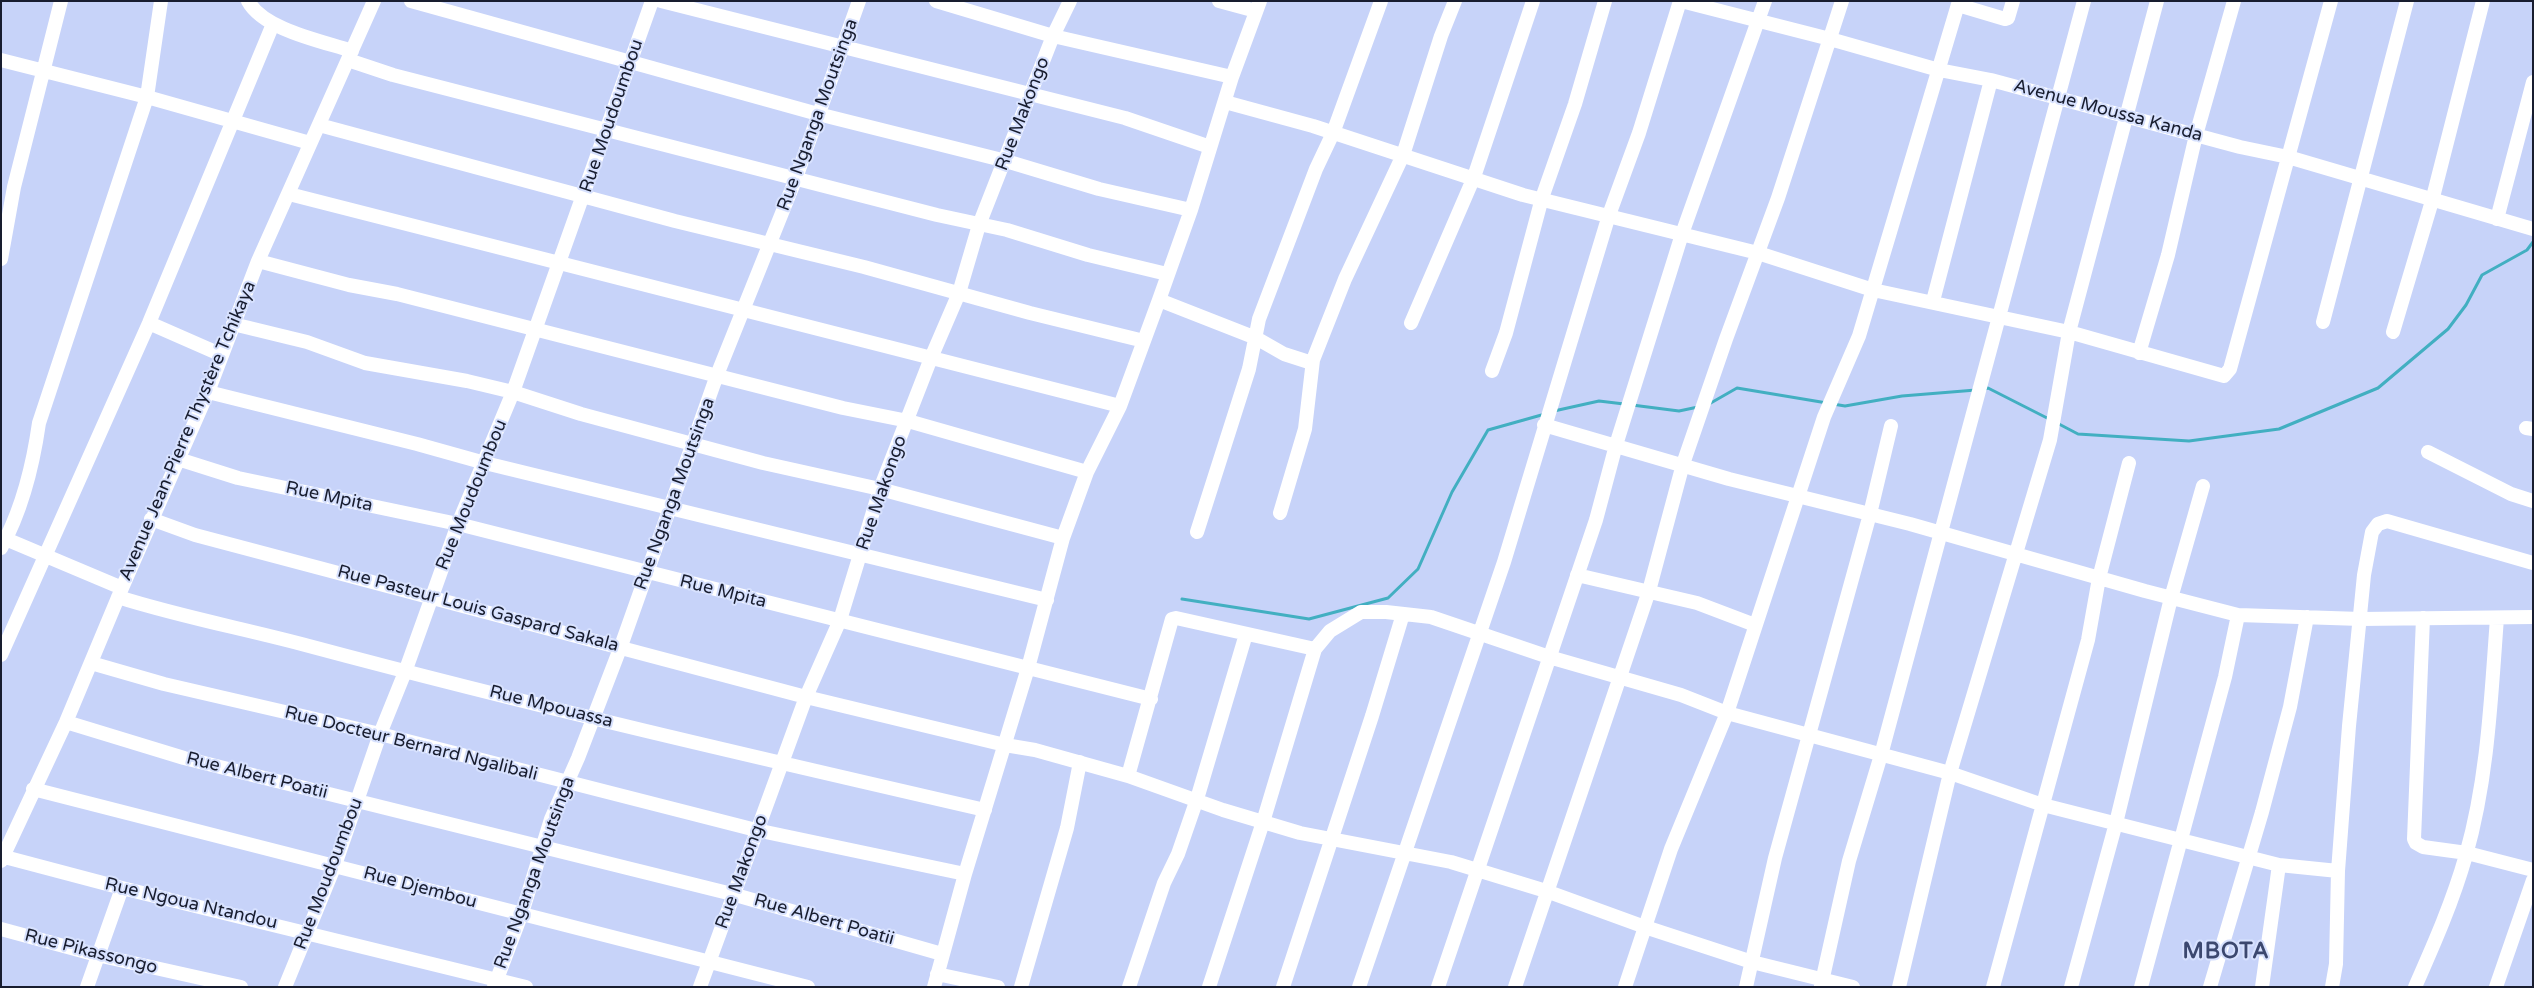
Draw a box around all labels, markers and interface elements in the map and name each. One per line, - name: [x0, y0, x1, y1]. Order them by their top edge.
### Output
- street label: Rue Nganga Moutsinga: [773, 16, 863, 214]
- street label: Rue Moudoumbou: [576, 36, 648, 196]
- street label: Rue Makongo: [991, 54, 1055, 174]
- street label: Avenue Moussa Kanda: [2011, 75, 2205, 147]
- street label: Avenue Jean-Pierre Thystère Tchikaya: [115, 278, 261, 584]
- street label: Rue Nganga Moutsinga: [630, 395, 720, 593]
- street label: Rue Moudoumbou: [432, 416, 512, 574]
- street label: Rue Makongo: [852, 433, 912, 553]
- street label: Rue Mpita: [283, 477, 375, 517]
- street label: Rue Pasteur Louis Gaspard Sakala: [335, 561, 621, 657]
- street label: Rue Mpita: [677, 571, 769, 613]
- street label: Rue Mpouassa: [487, 681, 615, 733]
- street label: Rue Docteur Bernard Ngalibali: [282, 702, 540, 786]
- street label: Rue Albert Poatii: [184, 748, 330, 804]
- street label: Rue Nganga Moutsinga: [490, 774, 580, 972]
- street label: Rue Moudoumbou: [290, 795, 368, 953]
- street label: Rue Makongo: [711, 812, 773, 932]
- street label: Rue Djembou: [361, 862, 479, 914]
- street label: Rue Ngoua Ntandou: [103, 874, 279, 934]
- street label: Rue Albert Poatii: [751, 890, 897, 950]
- street label: Rue Pikassongo: [22, 925, 160, 979]
- district label: MBOTA: [2182, 939, 2270, 965]

